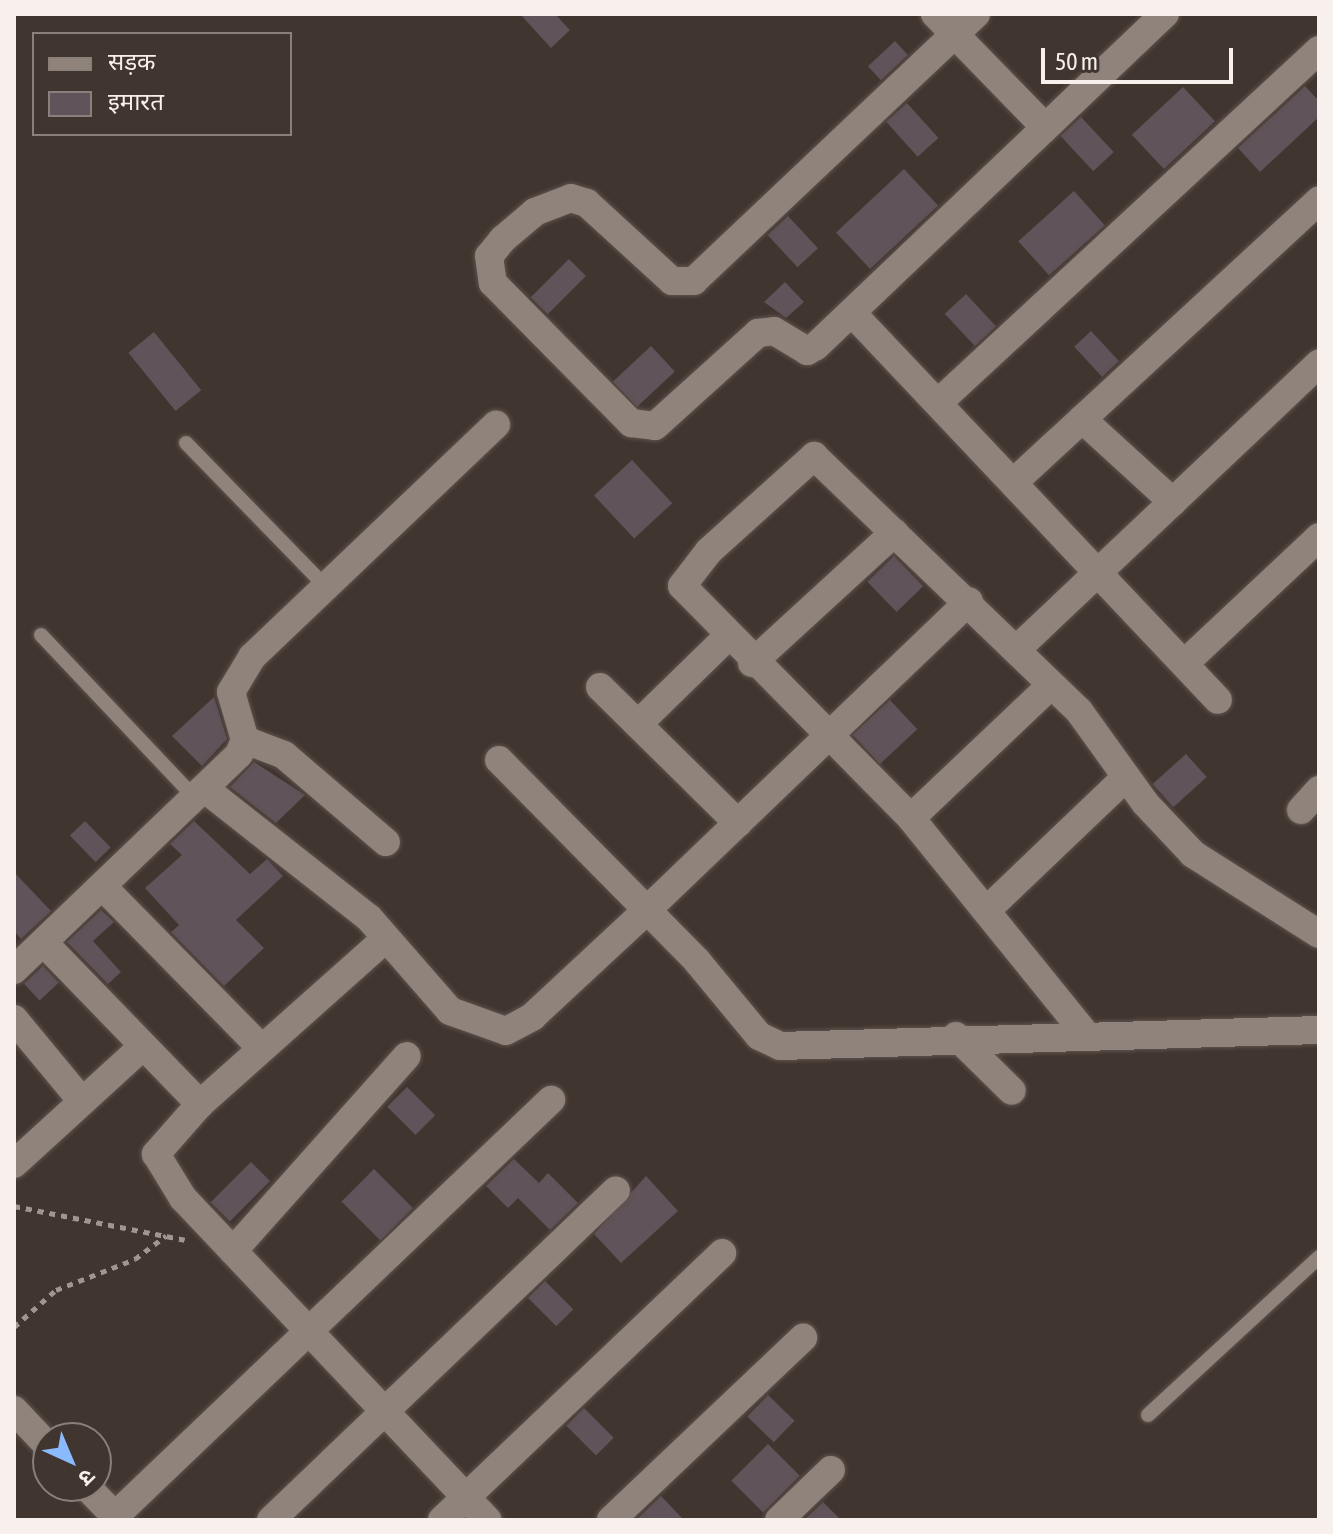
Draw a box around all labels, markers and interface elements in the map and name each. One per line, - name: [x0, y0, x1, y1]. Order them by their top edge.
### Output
- legend: [32, 32, 292, 136]
- scale bar: [1045, 32, 1237, 82]
- text: सड़क: [108, 48, 156, 75]
- text: 50 m: [1055, 48, 1098, 75]
- text: इमारत: [108, 88, 164, 115]
- north arrow: [32, 1422, 112, 1502]
- text: उ: [74, 1464, 101, 1492]

